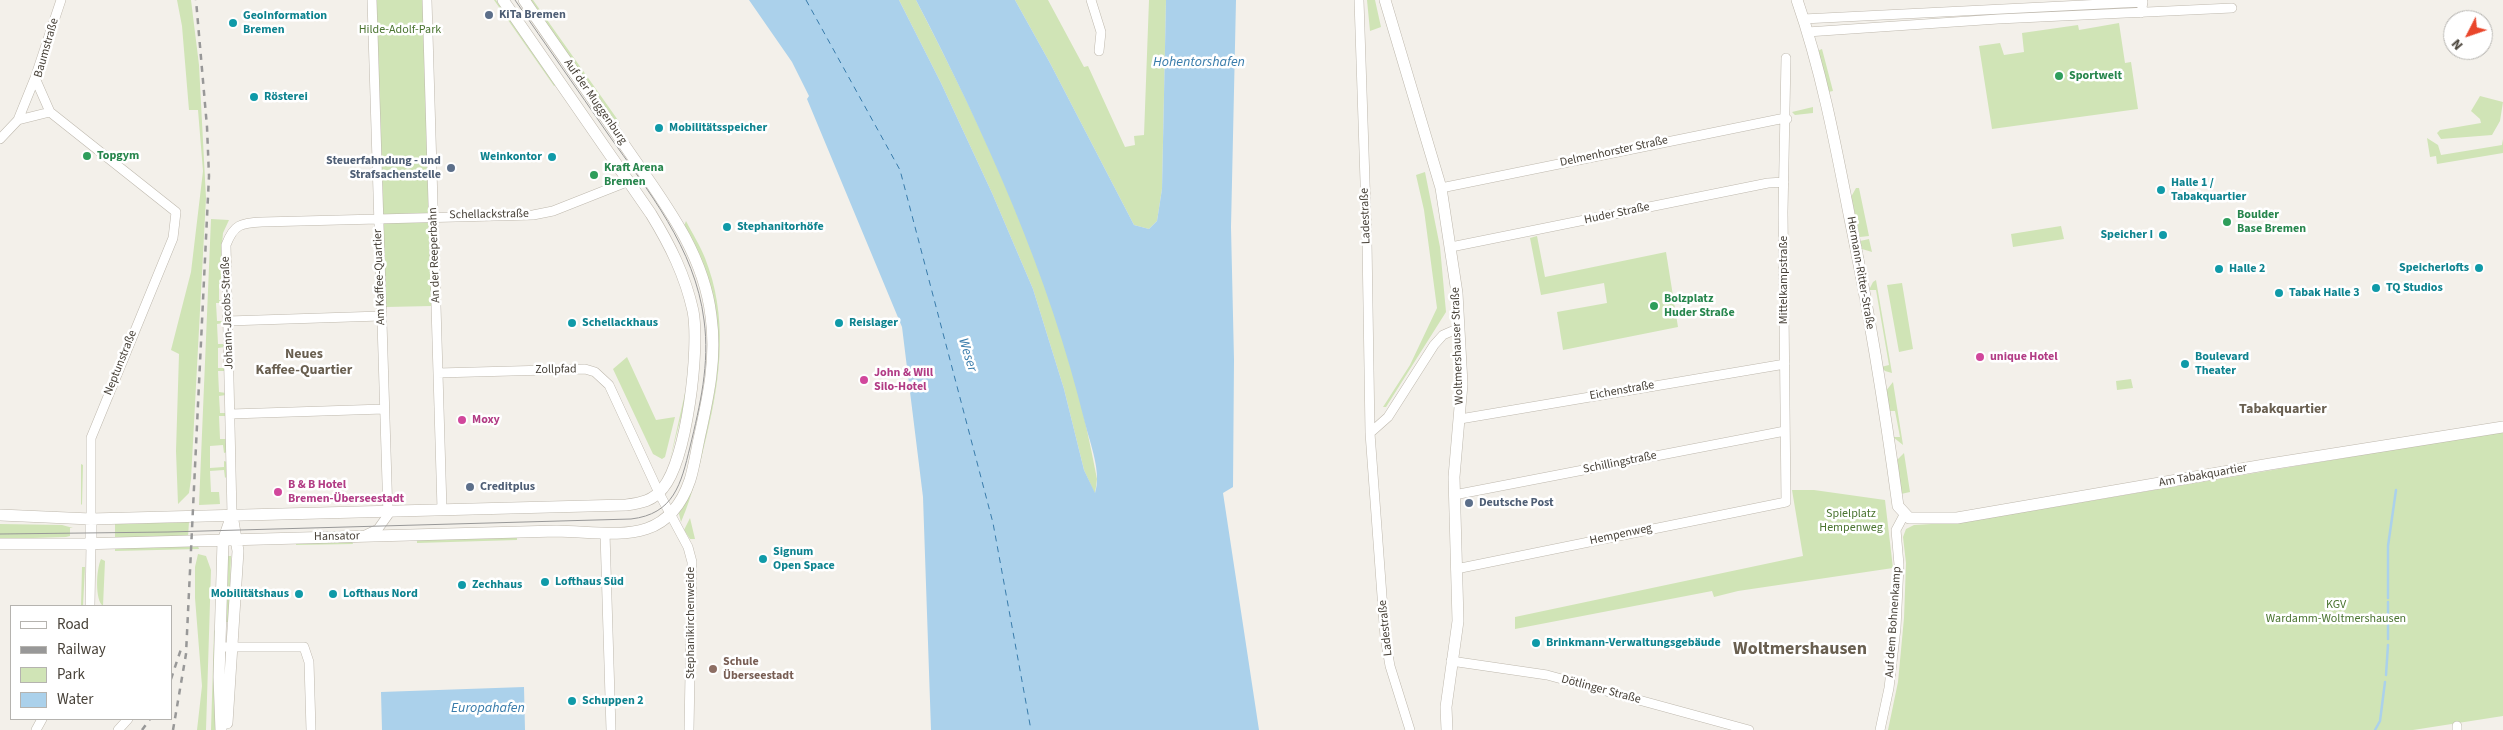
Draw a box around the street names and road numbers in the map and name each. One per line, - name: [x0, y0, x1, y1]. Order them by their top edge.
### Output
- street label: Baumstraße: [32, 17, 62, 79]
- street label: Auf der Muggenburg: [560, 57, 630, 147]
- street label: Delmenhorster Straße: [1559, 134, 1669, 170]
- street label: Ladestraße: [1358, 188, 1374, 244]
- street label: Huder Straße: [1583, 200, 1651, 228]
- street label: An der Reeperbahn: [426, 207, 444, 303]
- street label: Schellackstraße: [449, 207, 529, 223]
- street label: Hermann-Ritter-Straße: [1843, 215, 1877, 331]
- street label: Am Kaffee-Quartier: [371, 229, 389, 325]
- street label: Mittelkampstraße: [1777, 236, 1791, 324]
- street label: Johann-Jacobs-Straße: [219, 256, 237, 370]
- street label: Woltmershauser Straße: [1449, 287, 1467, 405]
- street label: Neptunstraße: [101, 328, 141, 398]
- street label: Zollpfad: [535, 362, 577, 378]
- street label: Eichenstraße: [1589, 378, 1655, 404]
- street label: Schillingstraße: [1582, 449, 1658, 477]
- street label: Am Tabakquartier: [2158, 461, 2248, 491]
- street label: Hempenweg: [1589, 521, 1653, 549]
- street label: Hansator: [314, 529, 360, 545]
- street label: Auf dem Bohnenkamp: [1883, 566, 1905, 678]
- street label: Stephanikirchenweide: [684, 567, 698, 679]
- street label: Ladestraße: [1376, 599, 1396, 657]
- street label: Dötlinger Straße: [1560, 672, 1642, 708]

